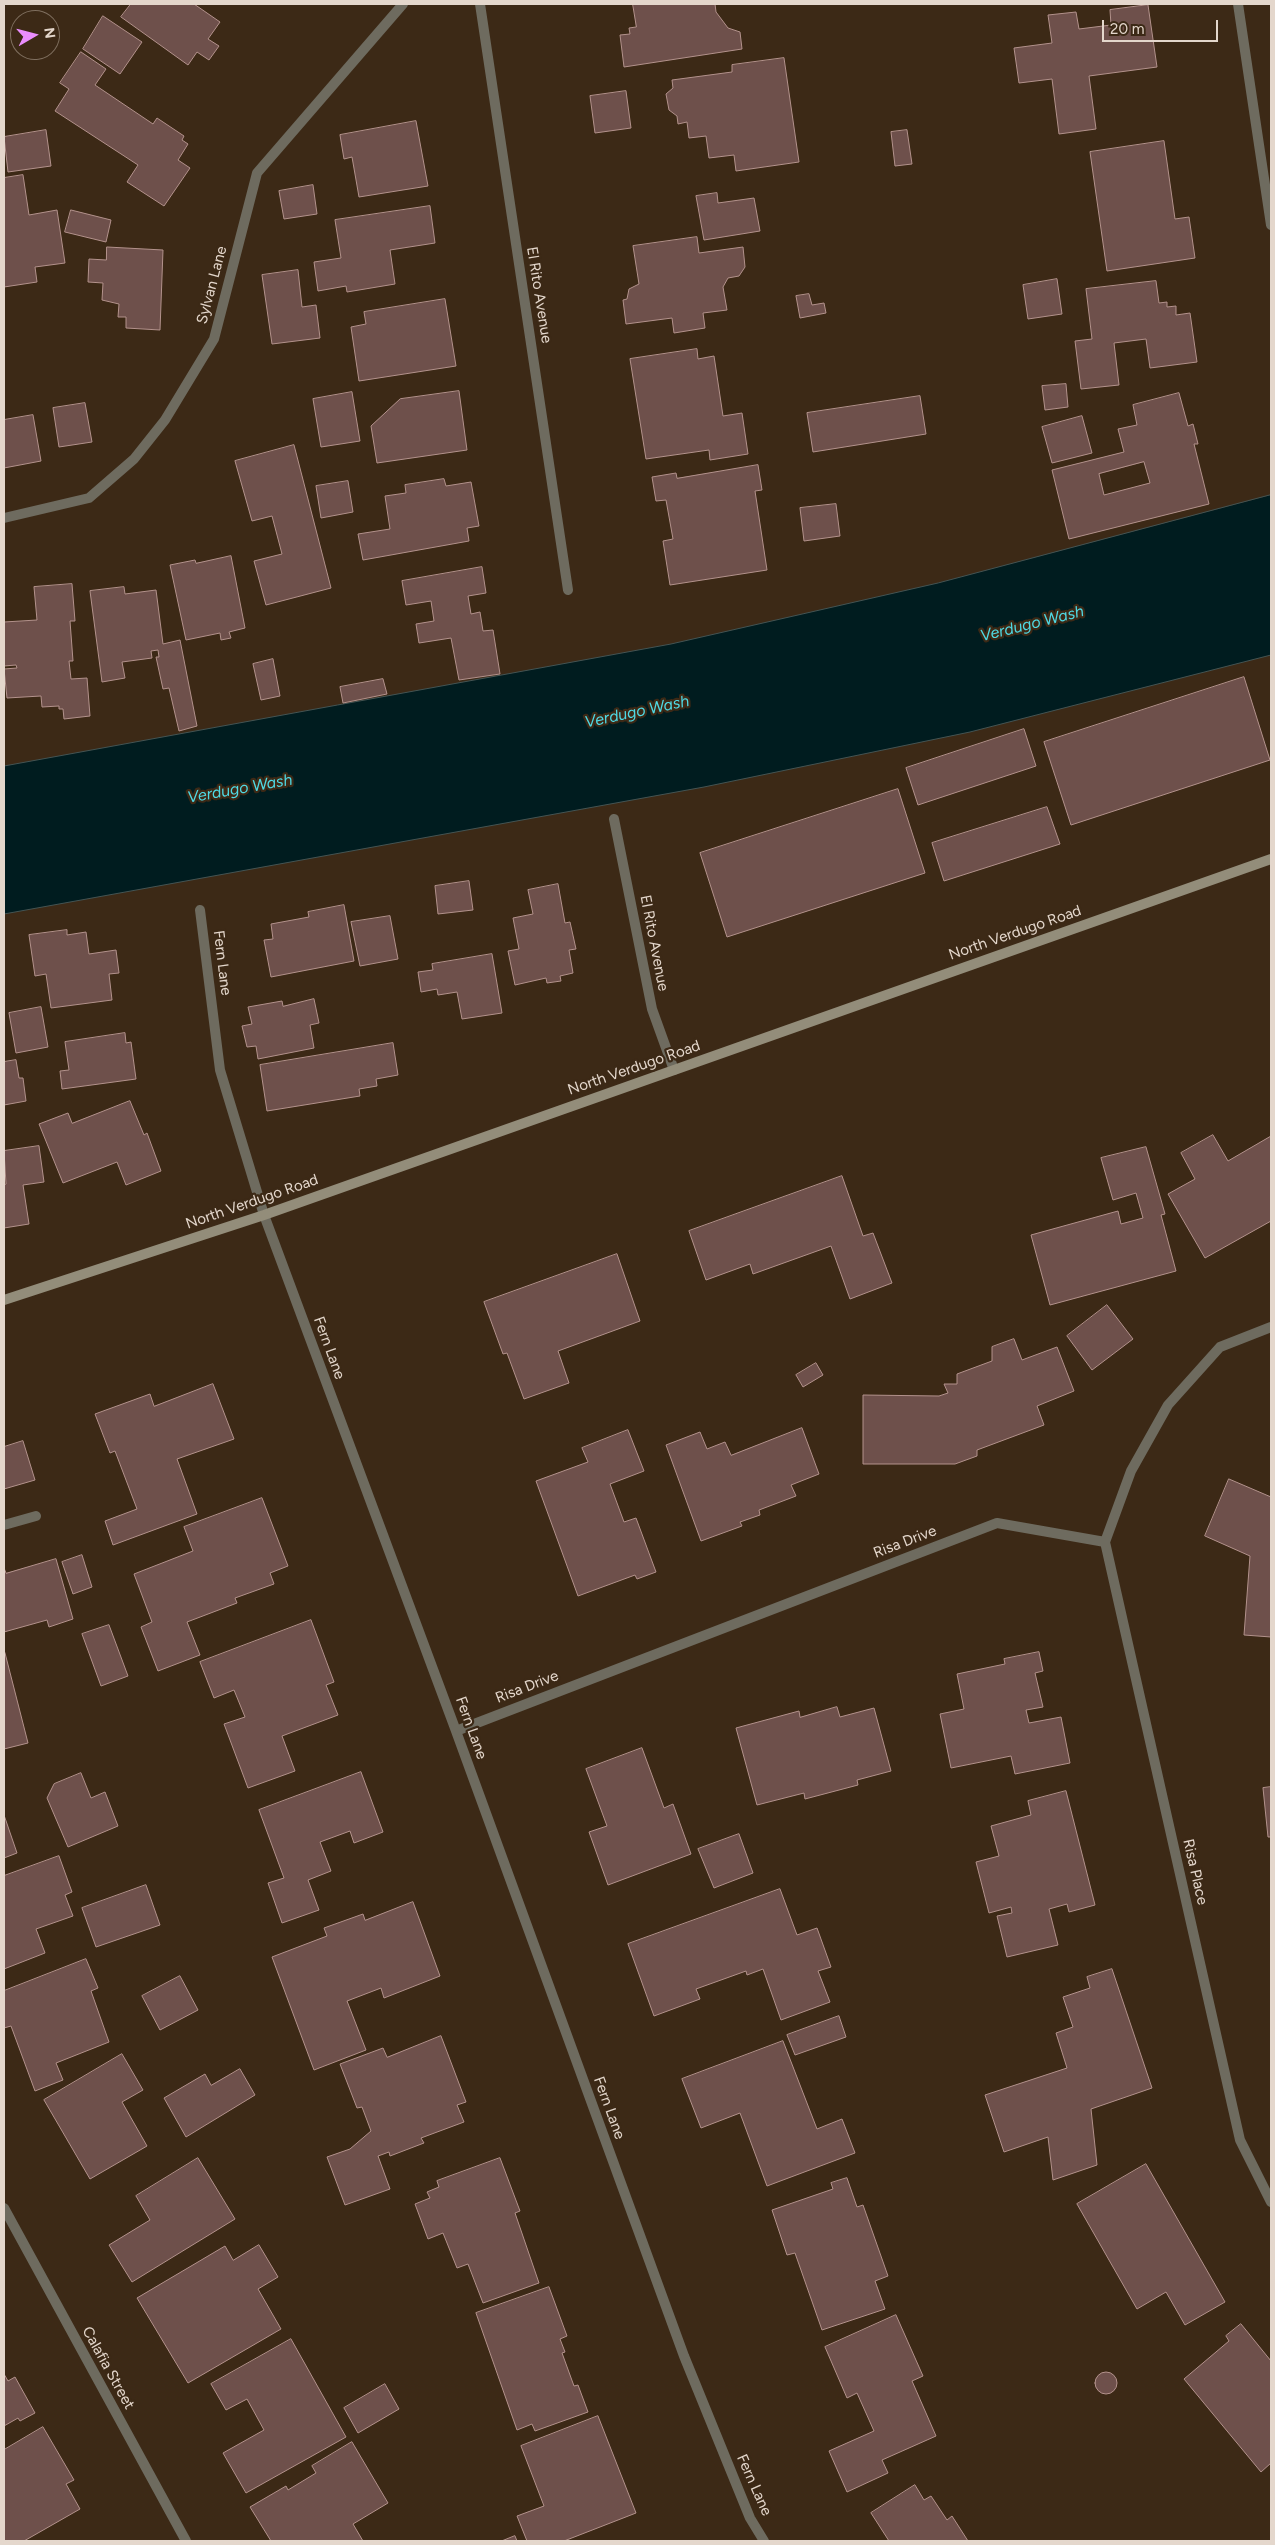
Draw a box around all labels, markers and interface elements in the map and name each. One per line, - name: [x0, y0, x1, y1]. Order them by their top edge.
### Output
- north arrow: [10, 10, 60, 60]
- scale bar: [1105, 10, 1221, 42]
- text: 20 m: [1110, 20, 1144, 38]
- text: N: [40, 26, 59, 40]
- street label: Sylvan Lane: [193, 244, 231, 326]
- street label: El Rito Avenue: [522, 245, 556, 345]
- water label: Verdugo Wash: [978, 602, 1086, 646]
- water label: Verdugo Wash: [583, 692, 691, 732]
- water label: Verdugo Wash: [186, 770, 294, 808]
- street label: El Rito Avenue: [636, 893, 672, 993]
- street label: North Verdugo Road: [946, 902, 1084, 964]
- street label: Fern Lane: [209, 929, 235, 997]
- street label: North Verdugo Road: [565, 1037, 703, 1099]
- street label: North Verdugo Road: [183, 1171, 321, 1233]
- street label: Fern Lane: [309, 1314, 349, 1382]
- street label: Risa Drive: [871, 1522, 939, 1562]
- street label: Risa Drive: [493, 1667, 561, 1707]
- street label: Fern Lane: [451, 1694, 491, 1762]
- street label: Risa Place: [1179, 1837, 1211, 1907]
- street label: Fern Lane: [589, 2074, 629, 2142]
- street label: Calafia Street: [78, 2323, 138, 2413]
- street label: Fern Lane: [732, 2451, 776, 2519]

